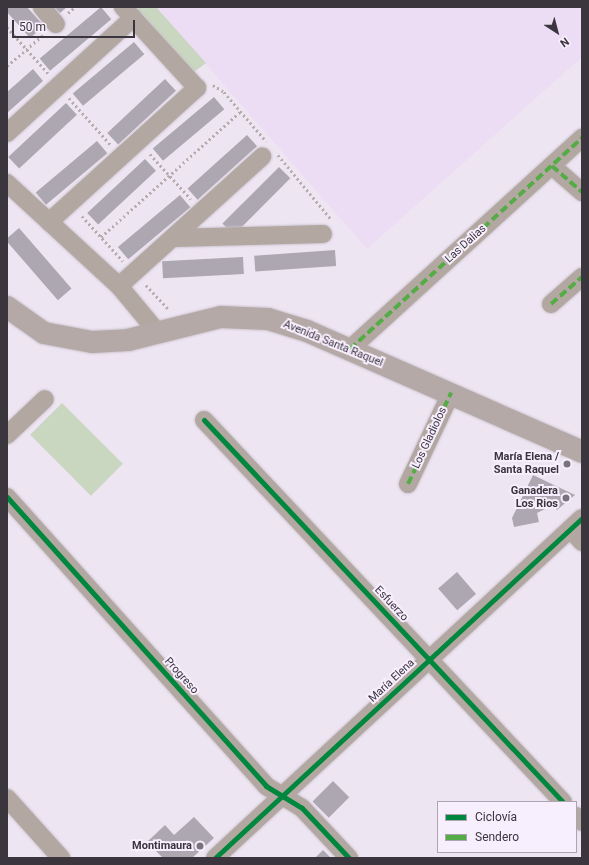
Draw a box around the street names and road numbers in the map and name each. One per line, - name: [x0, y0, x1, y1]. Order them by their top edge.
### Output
- street label: Las Dalias: [443, 222, 489, 266]
- street label: Avenida Santa Raquel: [281, 318, 385, 370]
- street label: Los Gladiolos: [410, 405, 450, 471]
- street label: Esfuerzo: [372, 584, 410, 624]
- street label: Progreso: [161, 655, 201, 697]
- street label: María Elena: [366, 657, 418, 705]

